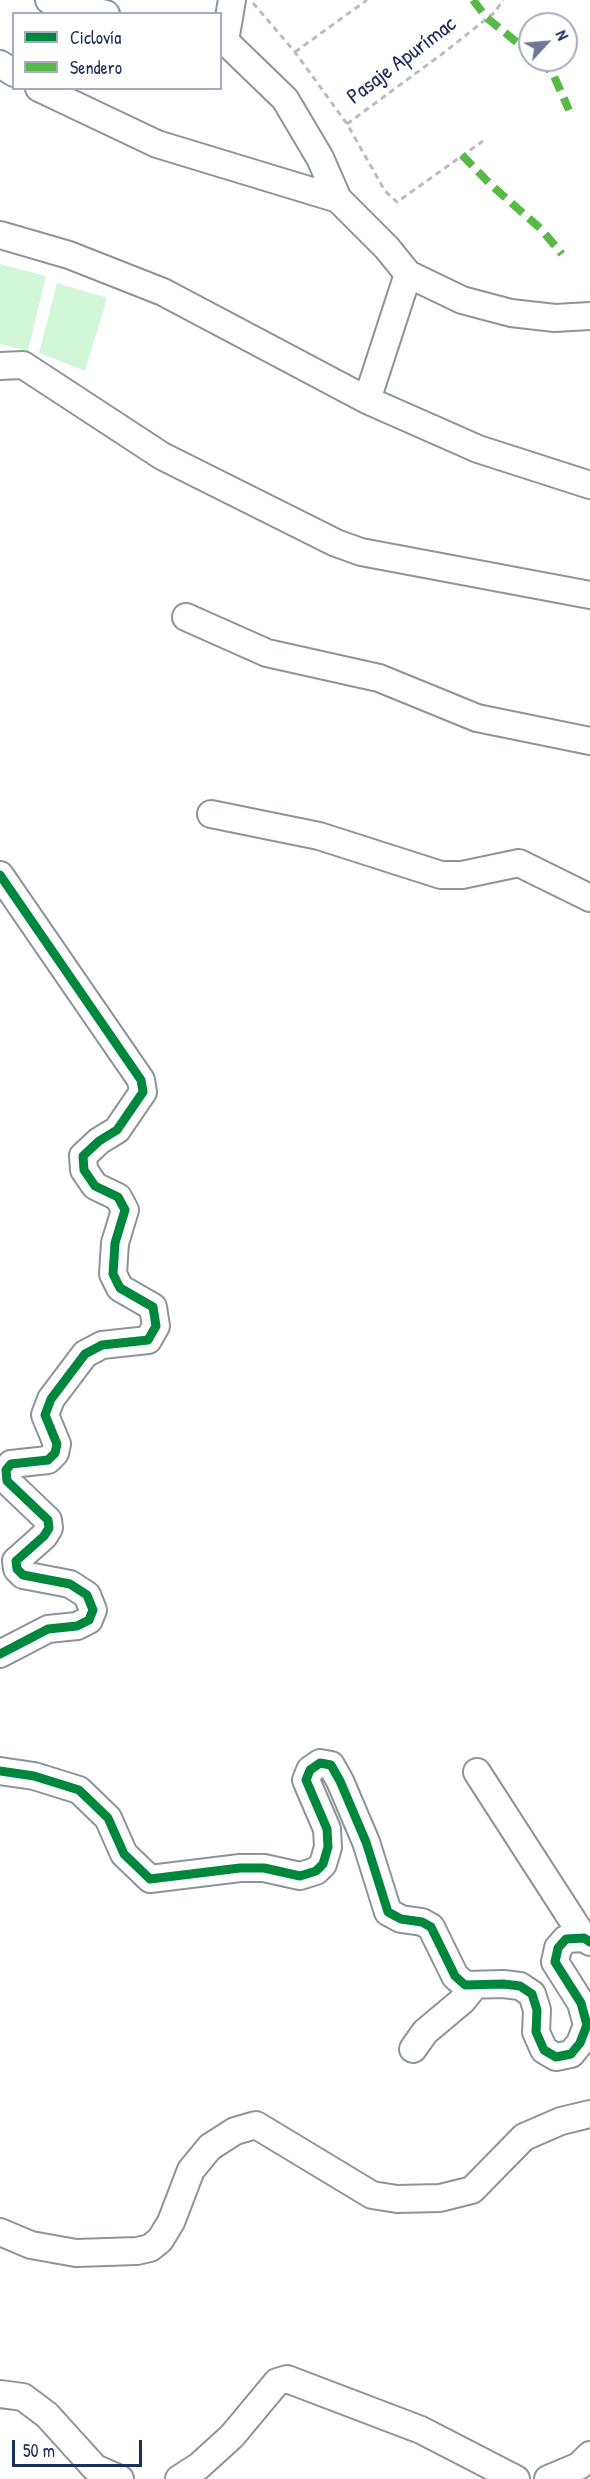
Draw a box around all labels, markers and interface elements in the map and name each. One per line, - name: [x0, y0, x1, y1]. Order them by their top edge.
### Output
- street label: Pasaje Apurímac: [342, 11, 462, 111]
- legend: [12, 12, 222, 90]
- north arrow: [518, 12, 578, 72]
- text: Ciclovía: [70, 25, 121, 50]
- text: N: [551, 26, 574, 44]
- text: Sendero: [70, 55, 122, 80]
- scale bar: [15, 2428, 146, 2466]
- text: 50 m: [23, 2438, 55, 2463]

